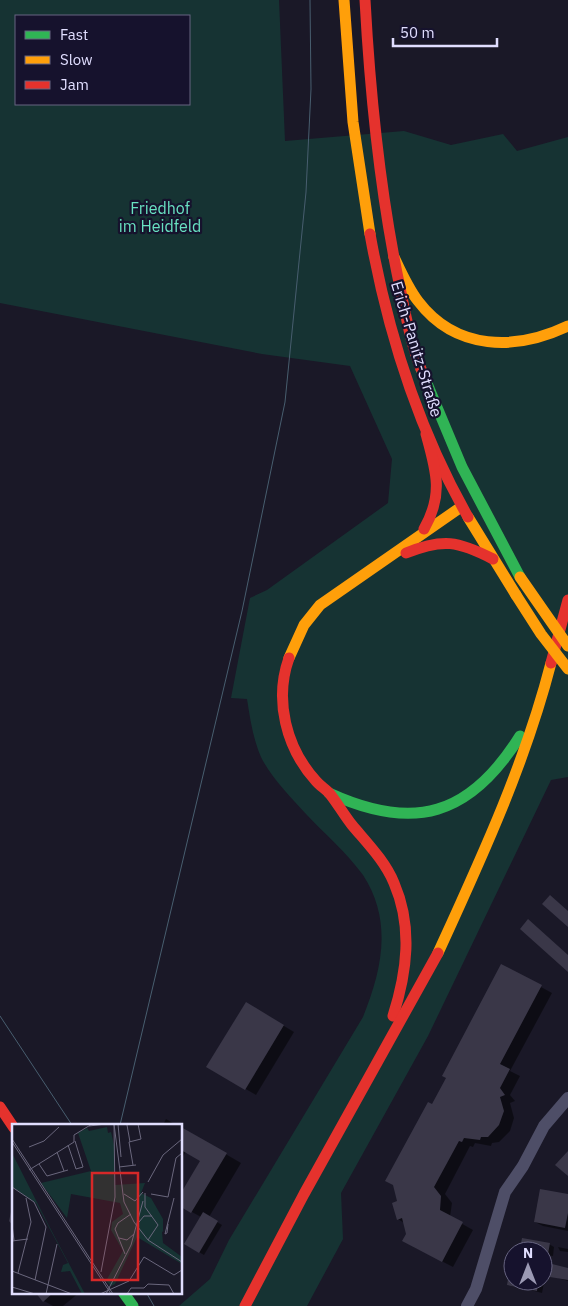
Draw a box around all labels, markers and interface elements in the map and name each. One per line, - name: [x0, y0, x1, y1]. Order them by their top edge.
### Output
- legend: [15, 15, 190, 105]
- scale bar: [393, 15, 497, 47]
- text: 50 m: [400, 23, 435, 42]
- text: Fast: [60, 25, 88, 44]
- text: Slow: [60, 50, 93, 69]
- text: Jam: [60, 75, 89, 94]
- park label: Friedhof im Heidfeld: [119, 198, 201, 236]
- street label: Erich-Panitz-Straße: [387, 279, 447, 420]
- inset map: [12, 1124, 182, 1294]
- north arrow: [503, 1241, 553, 1291]
- text: N: [523, 1244, 533, 1262]

